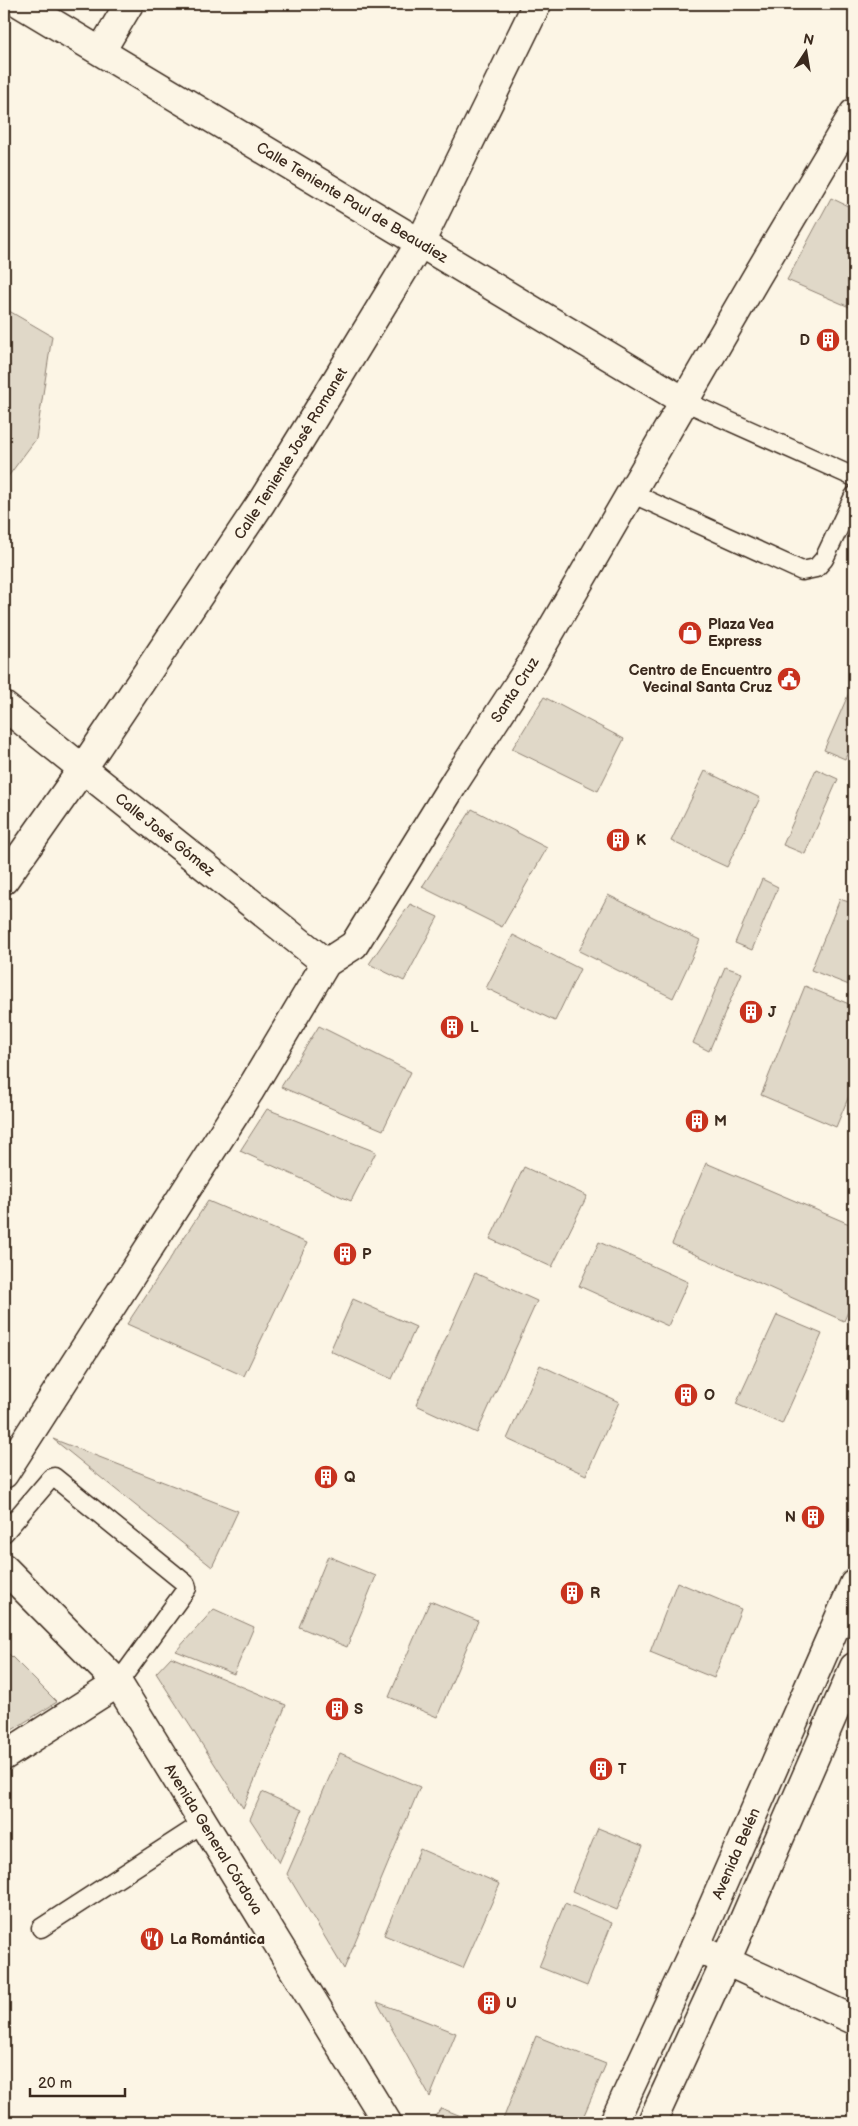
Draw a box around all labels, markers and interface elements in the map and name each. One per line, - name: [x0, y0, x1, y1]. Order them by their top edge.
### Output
- north arrow: [780, 28, 830, 78]
- text: N: [802, 30, 816, 49]
- street label: Calle Teniente Paul de Beaudiez: [253, 138, 452, 267]
- building icon: D: [815, 327, 841, 353]
- place label: D: [800, 331, 810, 350]
- street label: Calle Teniente José Romanet: [230, 364, 352, 543]
- place label: Plaza Vea Express: [708, 615, 774, 651]
- shop icon: Plaza Vea Express: [677, 620, 703, 646]
- street label: Santa Cruz: [487, 653, 543, 726]
- place label: Centro de Encuentro Vecinal Santa Cruz: [629, 661, 773, 697]
- public building icon: Centro de Encuentro Vecinal Santa Cruz: [776, 666, 802, 692]
- street label: Calle José Gómez: [111, 789, 220, 881]
- building icon: K: [605, 827, 631, 853]
- place label: K: [636, 831, 646, 850]
- building icon: J: [738, 999, 764, 1025]
- place label: J: [768, 1003, 777, 1022]
- building icon: L: [439, 1014, 465, 1040]
- place label: L: [470, 1018, 479, 1037]
- building icon: M: [684, 1108, 710, 1134]
- place label: M: [714, 1112, 727, 1131]
- building icon: P: [332, 1241, 358, 1267]
- place label: P: [362, 1245, 372, 1264]
- building icon: O: [673, 1382, 699, 1408]
- place label: O: [704, 1386, 715, 1405]
- building icon: Q: [313, 1464, 339, 1490]
- place label: Q: [344, 1468, 355, 1487]
- building icon: N: [800, 1504, 826, 1530]
- place label: N: [785, 1508, 796, 1527]
- building icon: R: [559, 1580, 585, 1606]
- place label: R: [590, 1584, 600, 1603]
- building icon: S: [324, 1696, 350, 1722]
- place label: S: [354, 1700, 363, 1719]
- building icon: T: [588, 1756, 614, 1782]
- street label: Avenida General Córdova: [160, 1760, 267, 1918]
- place label: T: [618, 1760, 627, 1779]
- street label: Avenida Belén: [708, 1805, 764, 1902]
- restaurant icon: La Romántica: [139, 1926, 165, 1952]
- place label: La Romántica: [170, 1930, 265, 1949]
- building icon: U: [476, 1990, 502, 2016]
- place label: U: [506, 1994, 517, 2013]
- scale bar: [30, 2066, 125, 2098]
- text: 20 m: [38, 2074, 72, 2093]

